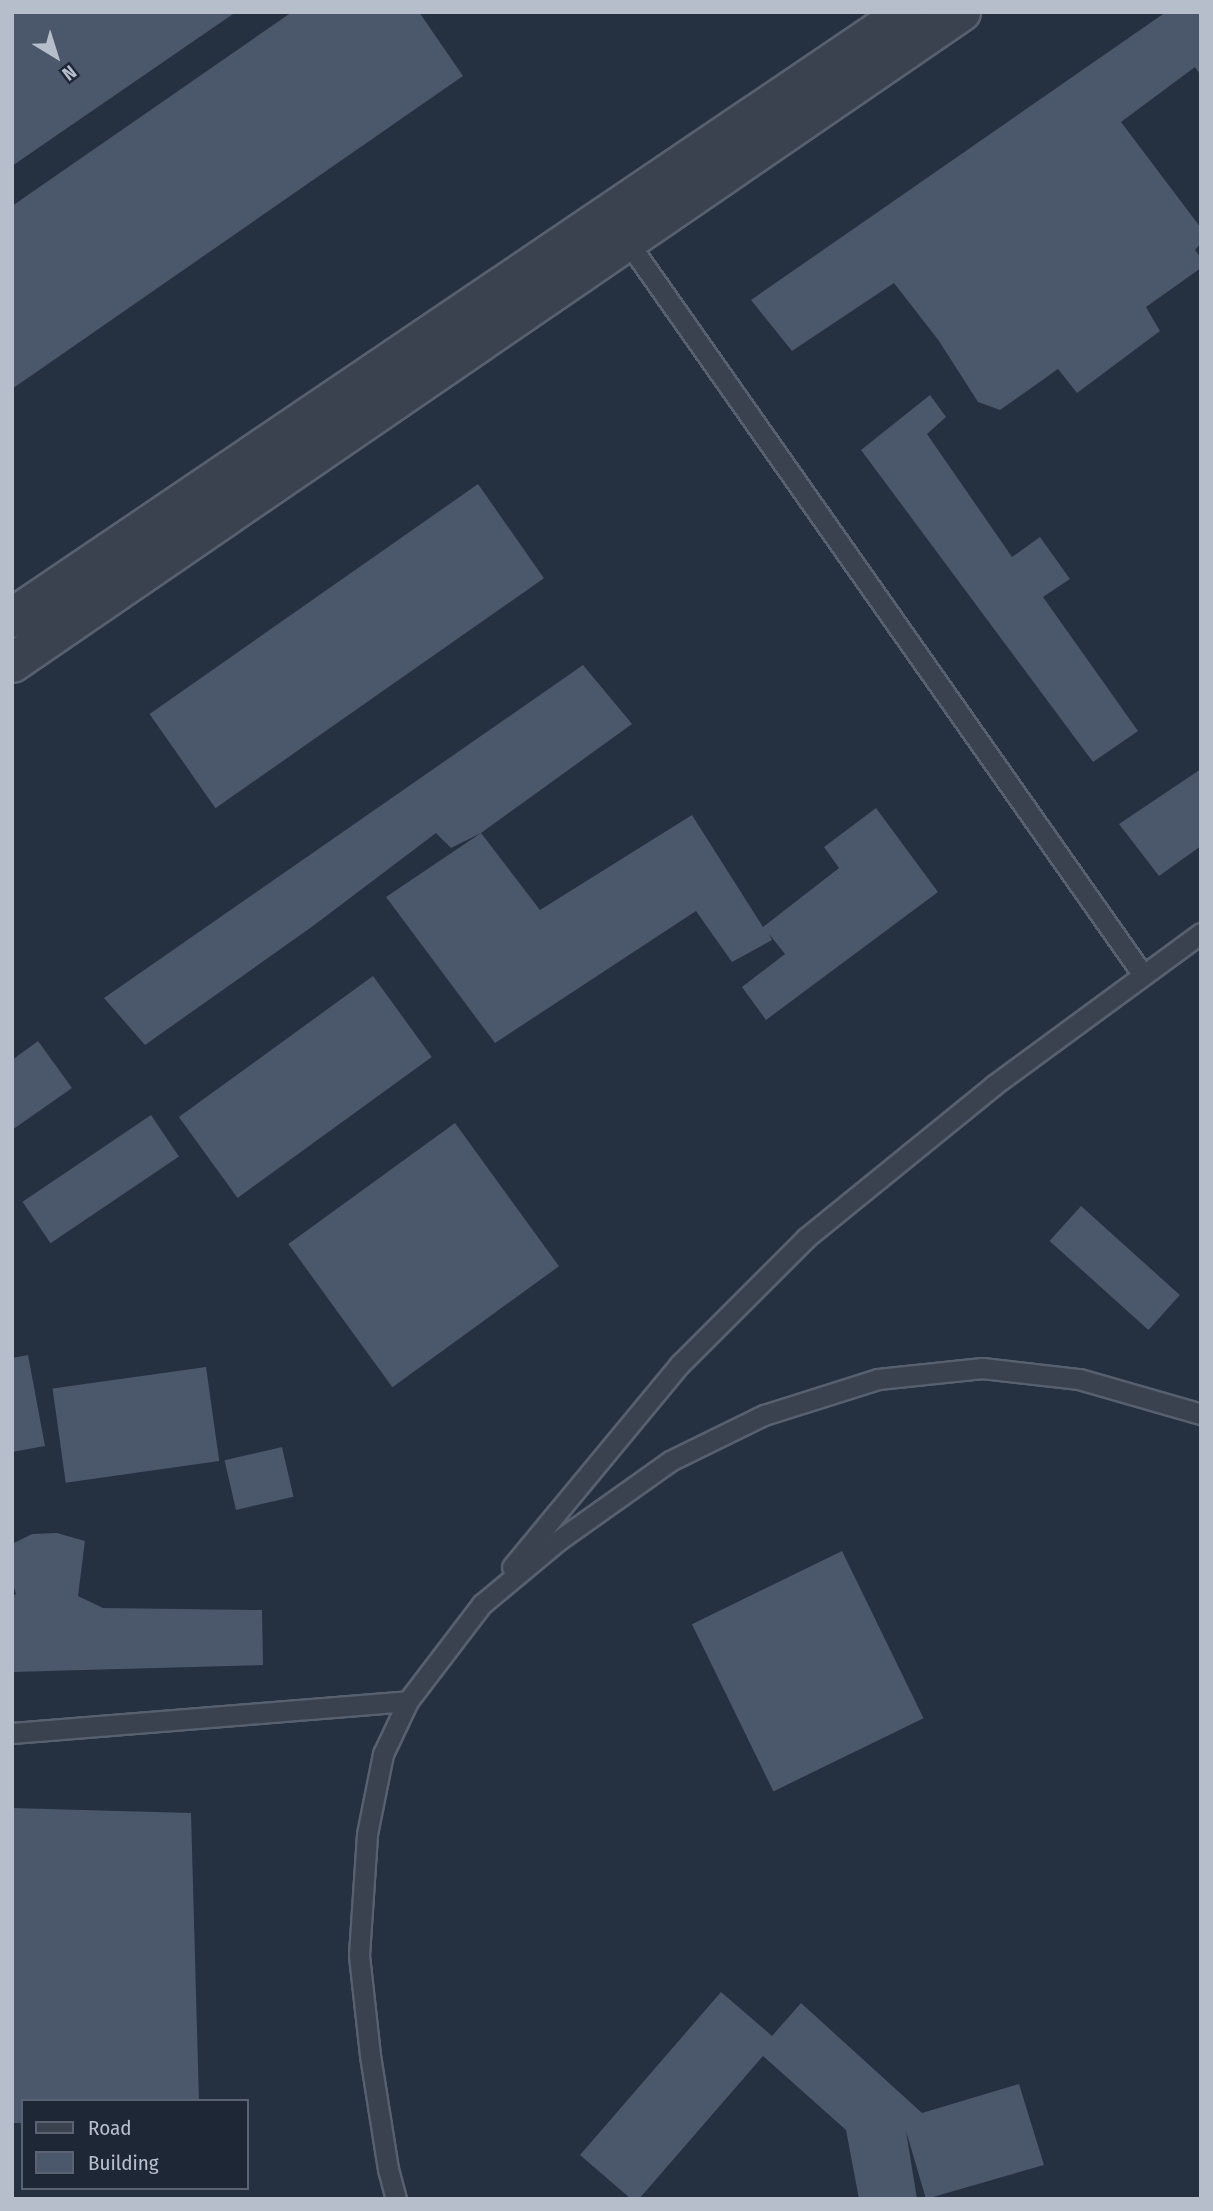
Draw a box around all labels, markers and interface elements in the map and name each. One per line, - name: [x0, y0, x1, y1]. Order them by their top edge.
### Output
- north arrow: [21, 21, 91, 91]
- text: N: [58, 60, 81, 86]
- legend: [21, 2099, 248, 2190]
- text: Road: [88, 2115, 132, 2141]
- text: Building: [88, 2150, 159, 2176]

